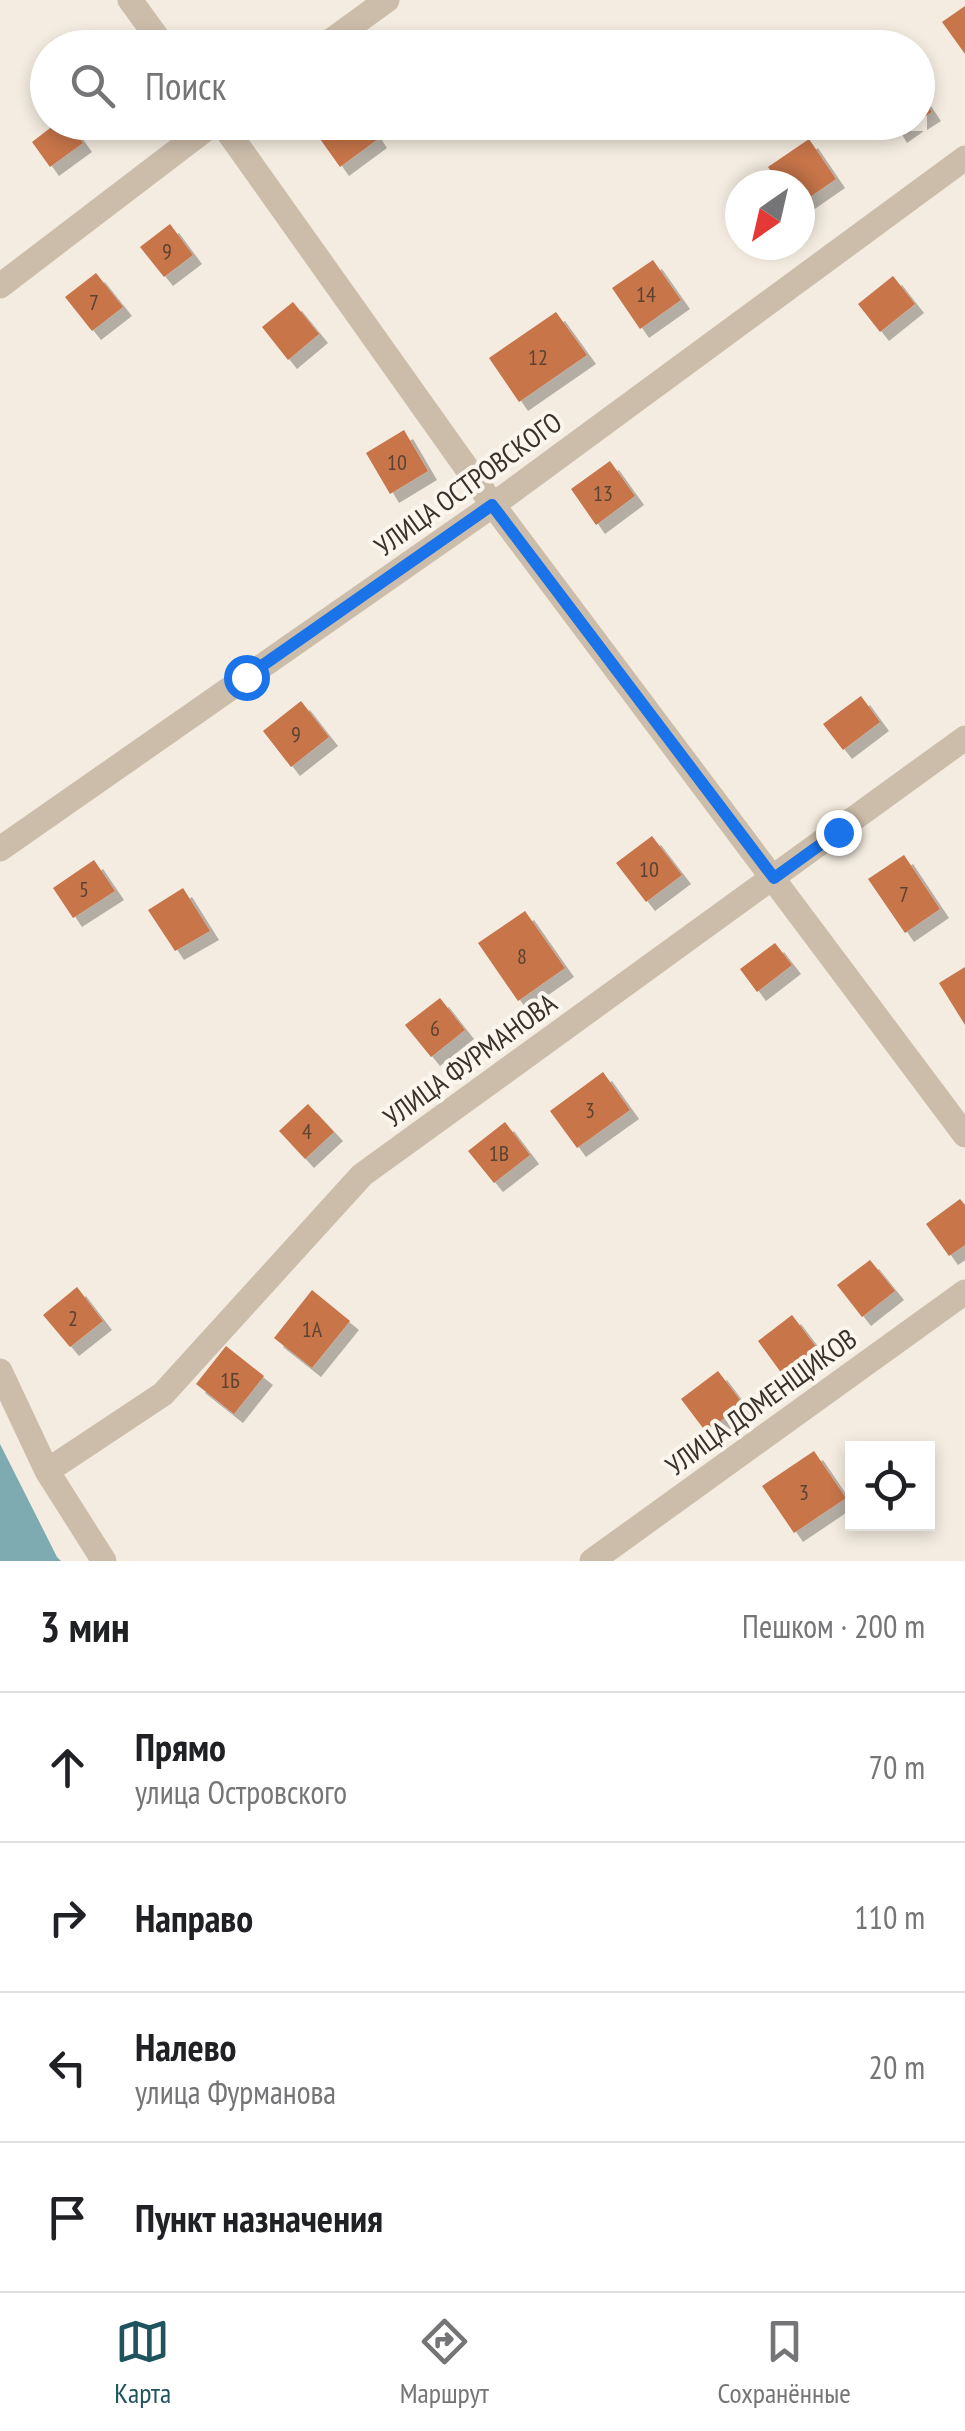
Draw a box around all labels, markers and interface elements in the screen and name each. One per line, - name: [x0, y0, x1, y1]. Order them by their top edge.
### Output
- search box: [30, 30, 935, 140]
- icon: search: [65, 58, 120, 113]
- text: Поиск: [145, 61, 226, 110]
- north arrow: [725, 170, 815, 260]
- house number: 9: [162, 237, 172, 265]
- house number: 14: [636, 280, 656, 308]
- house number: 7: [89, 288, 99, 316]
- house number: 12: [528, 343, 548, 371]
- street label: УЛИЦА ОСТРОВСКОГО: [367, 403, 569, 564]
- house number: 10: [387, 448, 407, 476]
- house number: 13: [593, 479, 613, 507]
- route start: [224, 655, 270, 701]
- house number: 9: [291, 720, 301, 748]
- route end: [816, 810, 862, 856]
- house number: 10: [639, 855, 659, 883]
- house number: 5: [79, 875, 89, 903]
- house number: 7: [899, 880, 909, 908]
- house number: 8: [517, 942, 527, 970]
- street label: УЛИЦА ФУРМАНОВА: [376, 984, 564, 1135]
- house number: 6: [430, 1014, 440, 1042]
- house number: 3: [585, 1096, 595, 1124]
- house number: 4: [302, 1117, 312, 1145]
- house number: 1В: [489, 1139, 509, 1167]
- house number: 2: [68, 1304, 78, 1332]
- house number: 1А: [302, 1315, 323, 1343]
- street label: УЛИЦА ДОМЕНЩИКОВ: [658, 1320, 864, 1483]
- house number: 1Б: [220, 1366, 240, 1394]
- map controls: [845, 1441, 935, 1531]
- button: locate: [845, 1441, 935, 1531]
- house number: 3: [799, 1478, 809, 1506]
- text: 3 мин: [40, 1599, 130, 1654]
- text: Пешком · 200 m: [742, 1605, 925, 1647]
- text: Прямо: [135, 1722, 226, 1771]
- icon: ahead: [40, 1740, 95, 1795]
- text: 70 m: [869, 1746, 925, 1788]
- text: улица Островского: [135, 1771, 347, 1813]
- icon: right: [40, 1890, 95, 1945]
- text: Направо: [135, 1893, 253, 1942]
- text: 110 m: [854, 1896, 925, 1938]
- text: Налево: [135, 2022, 236, 2071]
- icon: left: [40, 2040, 95, 2095]
- text: 20 m: [869, 2046, 925, 2088]
- text: улица Фурманова: [135, 2071, 336, 2113]
- icon: arrive: [40, 2190, 95, 2245]
- text: Пункт назначения: [135, 2193, 383, 2242]
- tab: Карта: [114, 2314, 171, 2411]
- tab: Маршрут: [400, 2314, 489, 2411]
- tab: Сохранённые: [718, 2314, 851, 2411]

